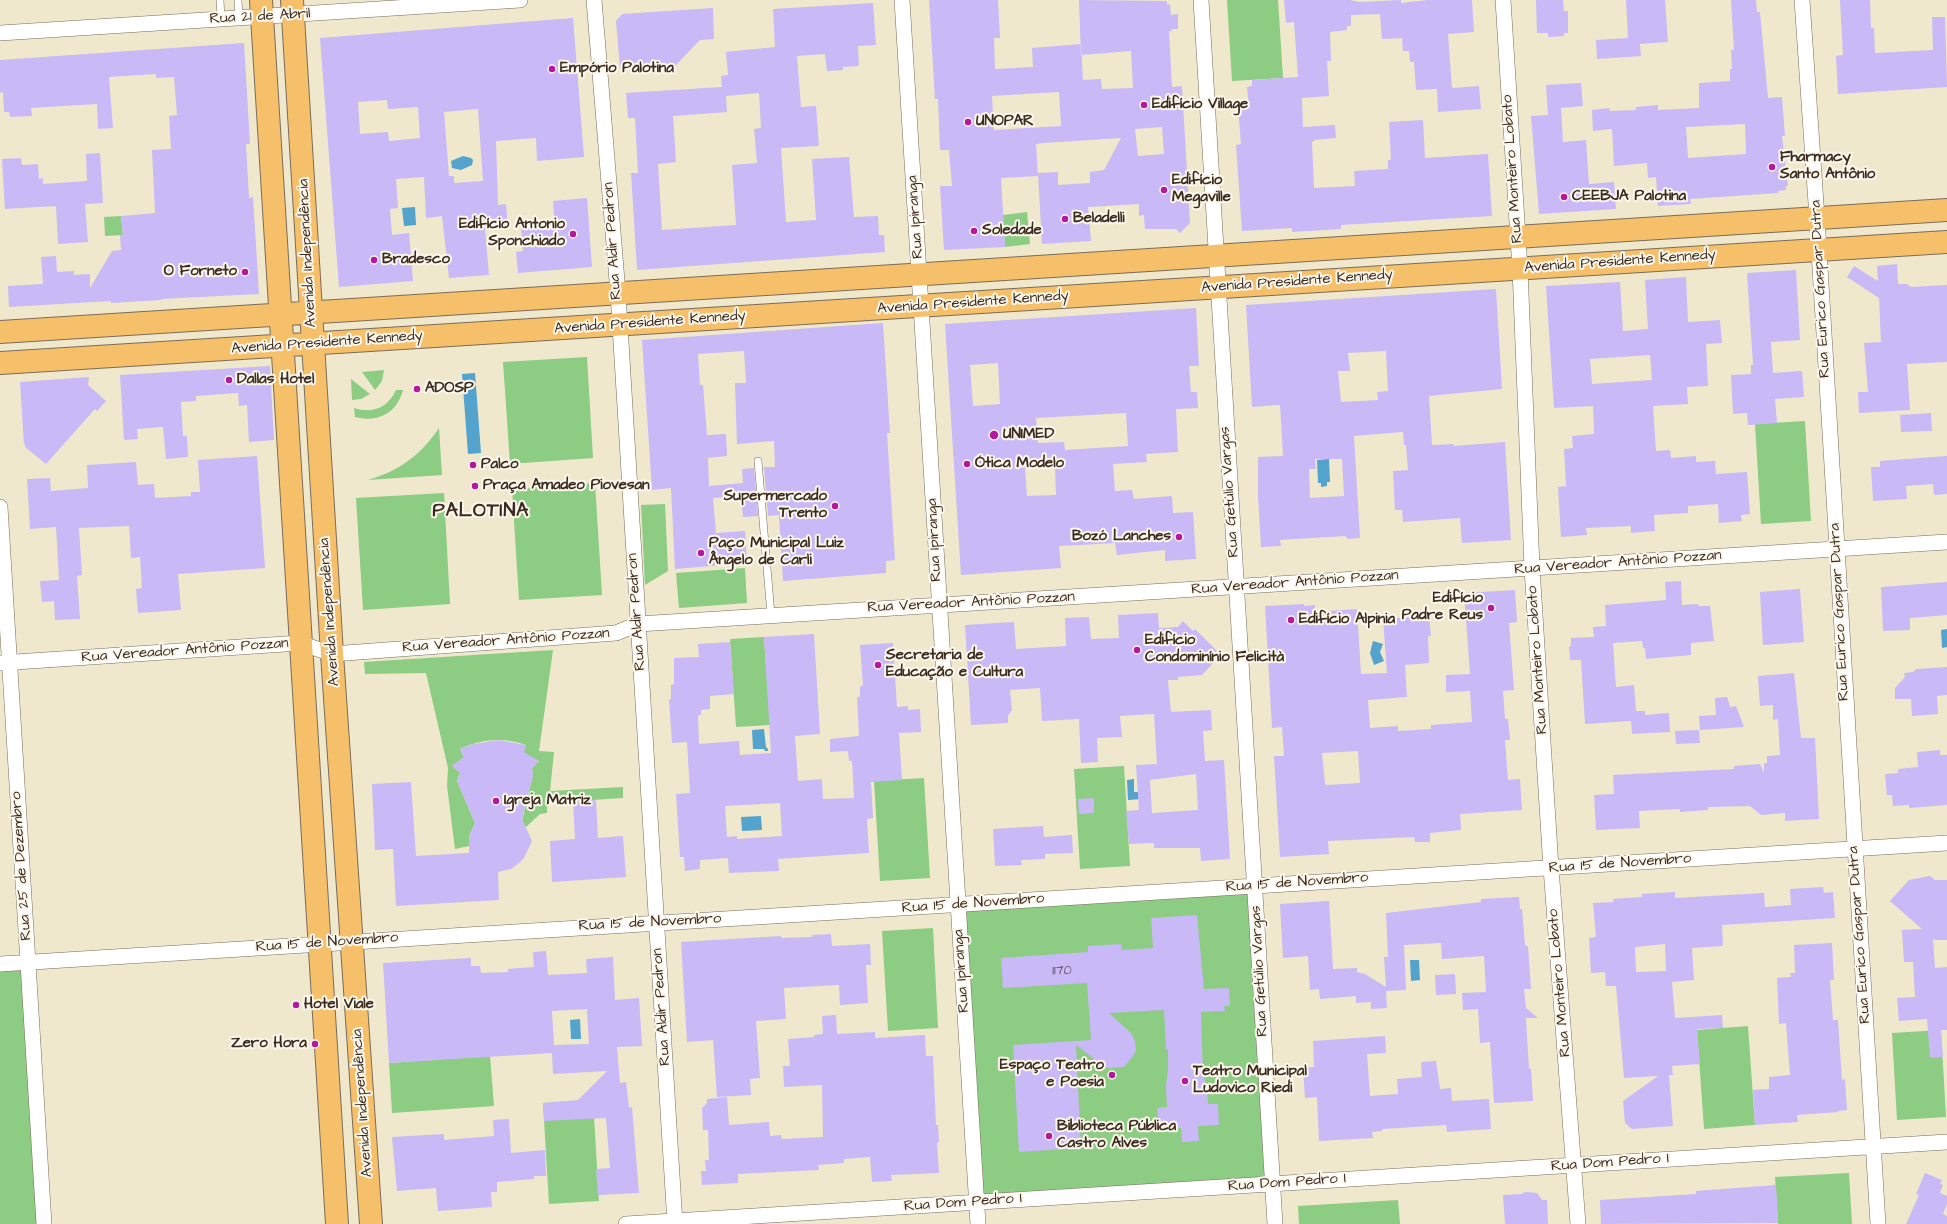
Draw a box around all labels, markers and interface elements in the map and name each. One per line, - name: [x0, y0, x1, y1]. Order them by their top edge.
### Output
- street label: Rua 21 de Abril: [209, 5, 311, 29]
- place label: Empório Palotina: [560, 60, 674, 78]
- marker: Empório Palotina: [547, 64, 557, 74]
- street label: Rua Monteiro Lobato: [1499, 94, 1527, 244]
- place label: Edifício Village: [1152, 96, 1248, 114]
- marker: Edifício Village: [1139, 100, 1149, 110]
- place label: UNOPAR: [976, 113, 1034, 131]
- marker: UNOPAR: [963, 117, 973, 127]
- place label: Fharmacy Santo Antônio: [1780, 149, 1875, 184]
- marker: Fharmacy Santo Antônio: [1767, 162, 1777, 172]
- place label: Edifício Megaville: [1172, 172, 1231, 207]
- street label: Rua Ipiranga: [904, 175, 928, 259]
- street label: Avenida Independência: [295, 178, 321, 328]
- street label: Rua Aldir Pedron: [600, 182, 626, 300]
- marker: Edifício Megaville: [1159, 185, 1169, 195]
- place label: CEEBJA Palotina: [1572, 188, 1686, 206]
- marker: CEEBJA Palotina: [1559, 192, 1569, 202]
- street label: Rua Eurico Gaspar Dutra: [1807, 200, 1835, 378]
- place label: Beladelli: [1073, 210, 1125, 228]
- marker: Beladelli: [1060, 214, 1070, 224]
- place label: Edifício Antonio Sponchiado: [459, 216, 565, 251]
- place label: Soledade: [982, 222, 1042, 240]
- marker: Soledade: [969, 226, 979, 236]
- marker: Edifício Antonio Sponchiado: [568, 229, 578, 239]
- street label: Avenida Presidente Kennedy: [1524, 246, 1716, 278]
- place label: Bradesco: [382, 251, 450, 269]
- marker: Bradesco: [369, 255, 379, 265]
- place label: O Forneto: [164, 263, 237, 281]
- street label: Avenida Presidente Kennedy: [1201, 266, 1393, 298]
- marker: O Forneto: [240, 267, 250, 277]
- street label: Avenida Presidente Kennedy: [877, 287, 1069, 319]
- street label: Avenida Presidente Kennedy: [554, 307, 746, 339]
- street label: Avenida Presidente Kennedy: [231, 327, 423, 359]
- place label: Dallas Hotel: [237, 371, 314, 389]
- marker: Dallas Hotel: [224, 375, 234, 385]
- place label: ADOSP: [425, 380, 474, 398]
- marker: ADOSP: [412, 384, 422, 394]
- place label: UNIMED: [1003, 426, 1054, 444]
- street label: Rua Getúlio Vargas: [1216, 426, 1244, 558]
- marker: UNIMED: [988, 429, 1000, 441]
- place label: Ótica Modelo: [975, 455, 1064, 473]
- place label: Palco: [481, 456, 518, 474]
- marker: Ótica Modelo: [962, 459, 972, 469]
- marker: Palco: [468, 460, 478, 470]
- place label: Praça Amadeo Piovesan: [483, 477, 650, 495]
- marker: Praça Amadeo Piovesan: [470, 481, 480, 491]
- place label: Supermercado Trento: [724, 488, 827, 523]
- street label: Rua Ipiranga: [924, 498, 946, 582]
- district label: PALOTINA: [433, 501, 529, 523]
- marker: Supermercado Trento: [830, 501, 840, 511]
- street label: Rua Eurico Gaspar Dutra: [1826, 523, 1854, 701]
- place label: Bozó Lanches: [1072, 528, 1171, 546]
- marker: Bozó Lanches: [1174, 532, 1184, 542]
- place label: Paço Municipal Luiz Ângelo de Carli: [709, 535, 844, 570]
- street label: Avenida Independência: [316, 537, 344, 687]
- street label: Rua Vereador Antônio Pozzan: [1514, 547, 1722, 579]
- marker: Paço Municipal Luiz Ângelo de Carli: [696, 548, 706, 558]
- street label: Rua Aldir Pedron: [624, 553, 650, 671]
- street label: Rua Vereador Antônio Pozzan: [1191, 567, 1399, 599]
- street label: Rua Monteiro Lobato: [1524, 585, 1552, 735]
- street label: Rua Vereador Antônio Pozzan: [867, 589, 1075, 617]
- place label: Edifício Padre Reus: [1402, 590, 1483, 625]
- marker: Edifício Padre Reus: [1486, 603, 1496, 613]
- place label: Edifício Alpinia: [1299, 611, 1395, 629]
- marker: Edifício Alpinia: [1286, 615, 1296, 625]
- street label: Rua Vereador Antônio Pozzan: [402, 625, 610, 657]
- place label: Edifício Condominínio Felicità: [1145, 632, 1284, 667]
- street label: Rua Vereador Antônio Pozzan: [81, 635, 289, 667]
- marker: Edifício Condominínio Felicità: [1132, 645, 1142, 655]
- place label: Secretaria de Educação e Cultura: [886, 647, 1023, 682]
- marker: Secretaria de Educação e Cultura: [873, 660, 883, 670]
- street label: Rua 25 de Dezembro: [8, 791, 36, 941]
- place label: Igreja Matriz: [504, 792, 591, 810]
- marker: Igreja Matriz: [491, 796, 501, 806]
- street label: Rua Eurico Gaspar Dutra: [1845, 846, 1875, 1024]
- street label: Rua 15 de Novembro: [1548, 850, 1692, 878]
- street label: Rua 15 de Novembro: [1225, 869, 1369, 897]
- street label: Rua 15 de Novembro: [901, 890, 1045, 918]
- street label: Rua Getúlio Vargas: [1248, 905, 1272, 1037]
- street label: Rua Monteiro Lobato: [1545, 908, 1575, 1058]
- street label: Rua 15 de Novembro: [578, 910, 722, 936]
- street label: Rua 15 de Novembro: [255, 929, 399, 957]
- street label: Rua Ipiranga: [950, 929, 974, 1013]
- street label: Rua Aldir Pedron: [649, 948, 675, 1066]
- house number: 1170: [1052, 963, 1072, 979]
- place label: Hotel Viale: [304, 996, 374, 1014]
- marker: Hotel Viale: [291, 1000, 301, 1010]
- street label: Avenida Independência: [349, 1028, 377, 1178]
- place label: Zero Hora: [231, 1035, 307, 1053]
- marker: Zero Hora: [310, 1039, 320, 1049]
- place label: Espaço Teatro e Poesia: [1000, 1057, 1104, 1092]
- place label: Teatro Municipal Ludovico Riedi: [1193, 1063, 1307, 1098]
- marker: Espaço Teatro e Poesia: [1107, 1070, 1117, 1080]
- marker: Teatro Municipal Ludovico Riedi: [1180, 1076, 1190, 1086]
- place label: Biblioteca Pública Castro Alves: [1057, 1118, 1176, 1153]
- marker: Biblioteca Pública Castro Alves: [1044, 1131, 1054, 1141]
- street label: Rua Dom Pedro I: [1550, 1150, 1670, 1176]
- street label: Rua Dom Pedro I: [1227, 1170, 1347, 1196]
- street label: Rua Dom Pedro I: [903, 1190, 1023, 1216]

